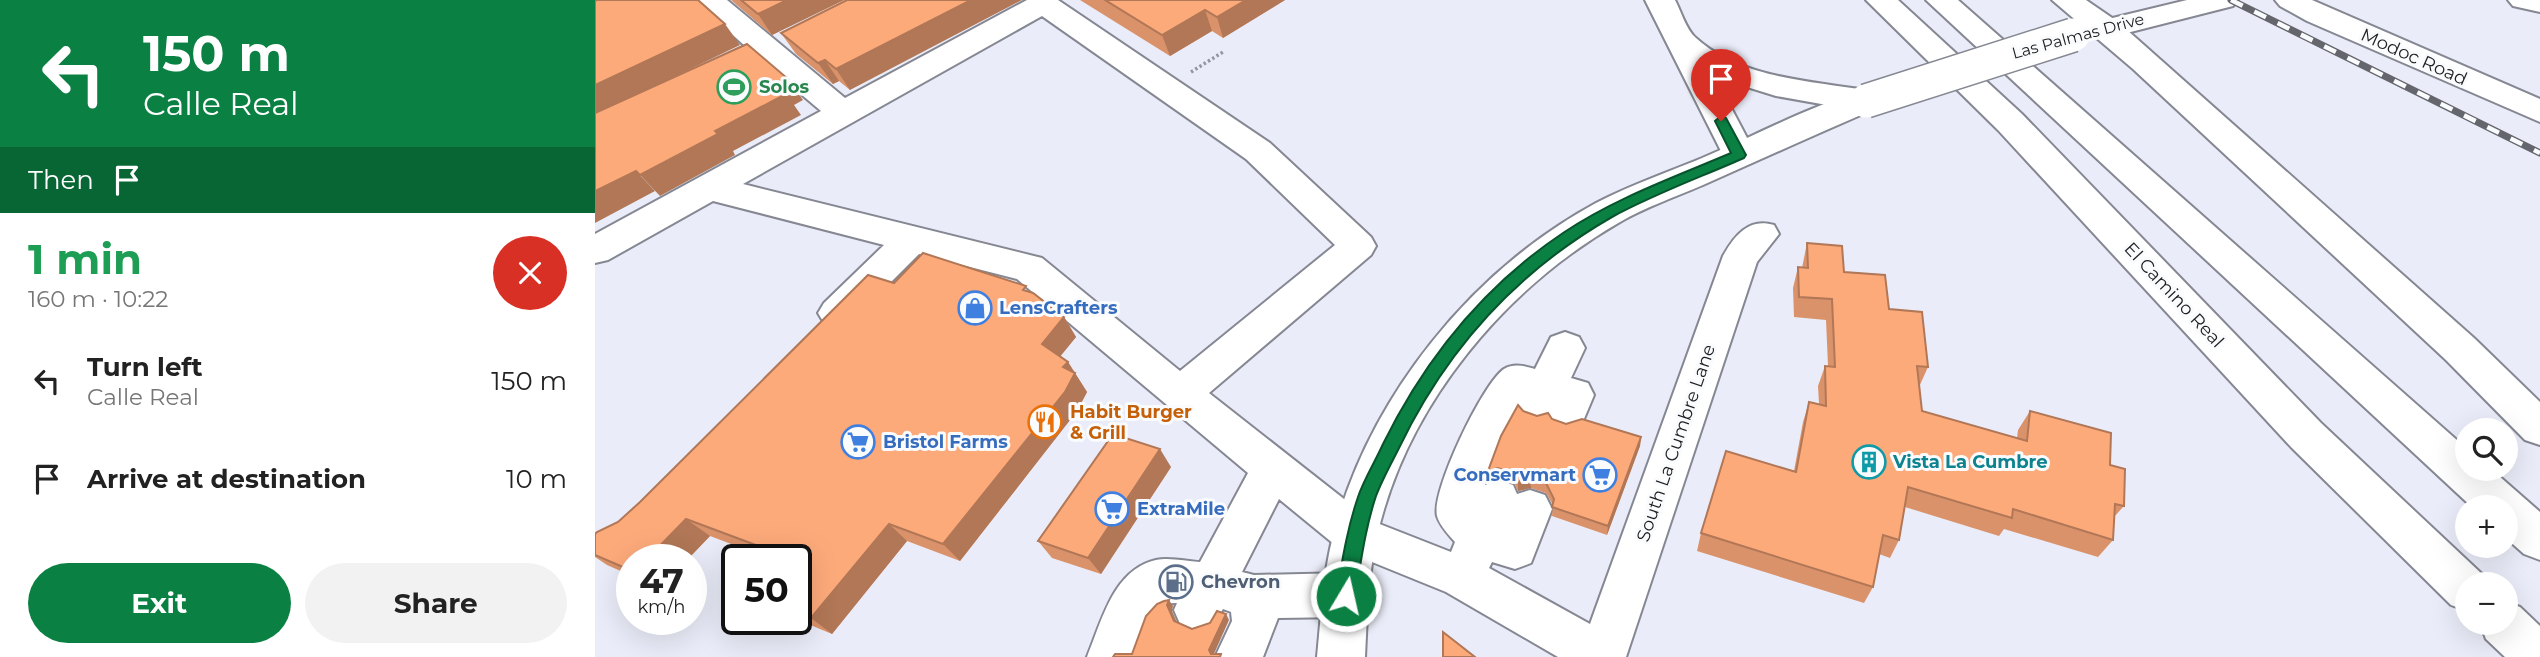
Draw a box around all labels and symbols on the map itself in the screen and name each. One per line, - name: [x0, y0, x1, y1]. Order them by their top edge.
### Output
- street label: Las Palmas Drive: [2010, 9, 2146, 63]
- street label: Modoc Road: [2358, 24, 2470, 90]
- pin: [1691, 49, 1751, 121]
- sports icon: Solos: [715, 68, 753, 106]
- place label: Solos: [759, 76, 809, 98]
- street label: El Camino Real: [2120, 238, 2228, 352]
- shop icon: LensCrafters: [956, 289, 994, 327]
- place label: LensCrafters: [999, 297, 1118, 319]
- street label: South La Cumbre Lane: [1632, 341, 1720, 545]
- place label: Habit Burger & Grill: [1070, 401, 1192, 444]
- restaurant icon: Habit Burger & Grill: [1026, 403, 1064, 441]
- supermarket icon: Bristol Farms: [839, 423, 877, 461]
- place label: Bristol Farms: [883, 431, 1008, 453]
- building icon: Vista La Cumbre: [1850, 443, 1888, 481]
- place label: Vista La Cumbre: [1892, 451, 2048, 473]
- supermarket icon: Conservmart: [1581, 456, 1619, 494]
- place label: Conservmart: [1454, 464, 1576, 486]
- supermarket icon: ExtraMile: [1093, 490, 1131, 528]
- place label: ExtraMile: [1137, 498, 1225, 520]
- speed limit sign: 50: [721, 544, 812, 635]
- position arrow: [1309, 559, 1383, 633]
- fuel station icon: Chevron: [1157, 563, 1195, 601]
- place label: Chevron: [1201, 571, 1280, 593]

